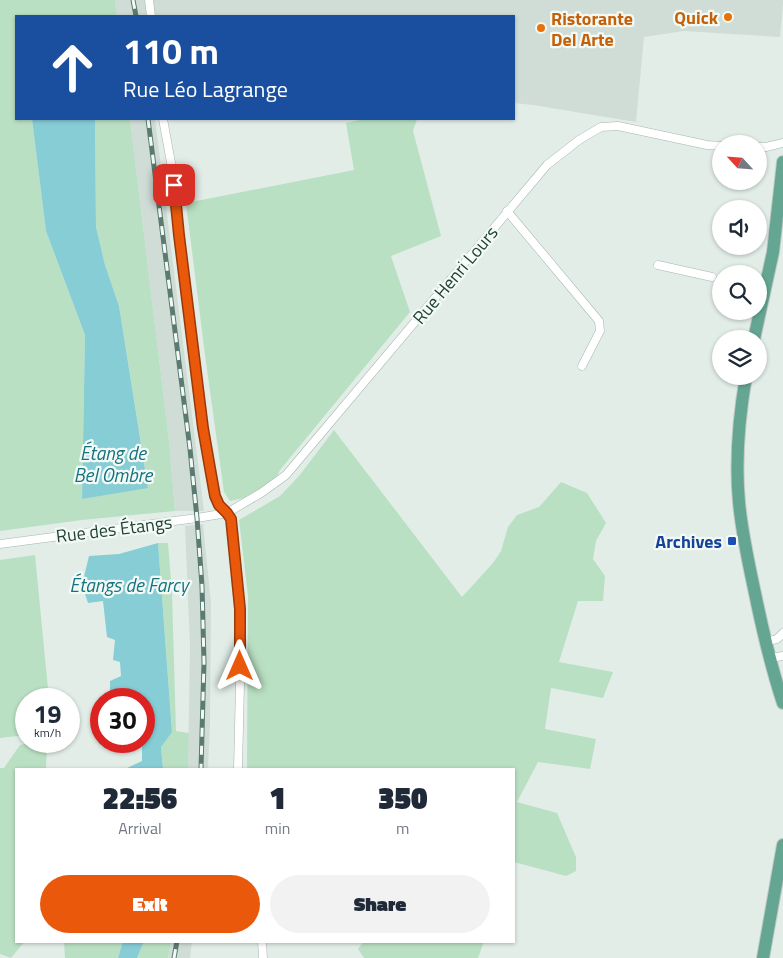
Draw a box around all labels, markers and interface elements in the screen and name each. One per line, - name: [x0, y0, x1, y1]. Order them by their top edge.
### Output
- place label: Quick: [674, 4, 719, 31]
- place label: Ristorante Del Arte: [551, 5, 633, 53]
- marker: Quick: [722, 11, 734, 23]
- marker: Ristorante Del Arte: [535, 22, 547, 34]
- text: 110 m: [123, 24, 219, 78]
- icon: ahead: [40, 35, 105, 100]
- text: Rue Léo Lagrange: [123, 72, 288, 106]
- north arrow: [712, 135, 768, 190]
- map controls: [712, 135, 767, 385]
- pin: [153, 164, 195, 206]
- icon: arrive: [160, 171, 188, 199]
- button: sound: [712, 200, 767, 255]
- street label: Rue Henri Lours: [406, 220, 504, 330]
- button: search: [712, 265, 767, 320]
- button: layers: [712, 330, 767, 385]
- water label: Étang de Bel Ombre: [74, 438, 154, 489]
- street label: Rue des Étangs: [54, 508, 174, 550]
- place label: Archives: [655, 528, 722, 555]
- marker: Archives: [726, 535, 738, 547]
- water label: Étangs de Farcy: [70, 570, 191, 599]
- position arrow: [213, 639, 265, 691]
- speed limit sign: 30: [90, 688, 155, 753]
- text: 19: [33, 695, 62, 733]
- text: km/h: [34, 723, 61, 742]
- text: 22:56: [103, 775, 177, 821]
- text: 1: [269, 775, 286, 821]
- text: 350: [378, 775, 427, 821]
- text: Arrival: [118, 816, 162, 840]
- text: min: [265, 816, 290, 840]
- text: m: [396, 816, 409, 840]
- button: Exit: [40, 875, 260, 933]
- button: Share: [270, 875, 490, 933]

